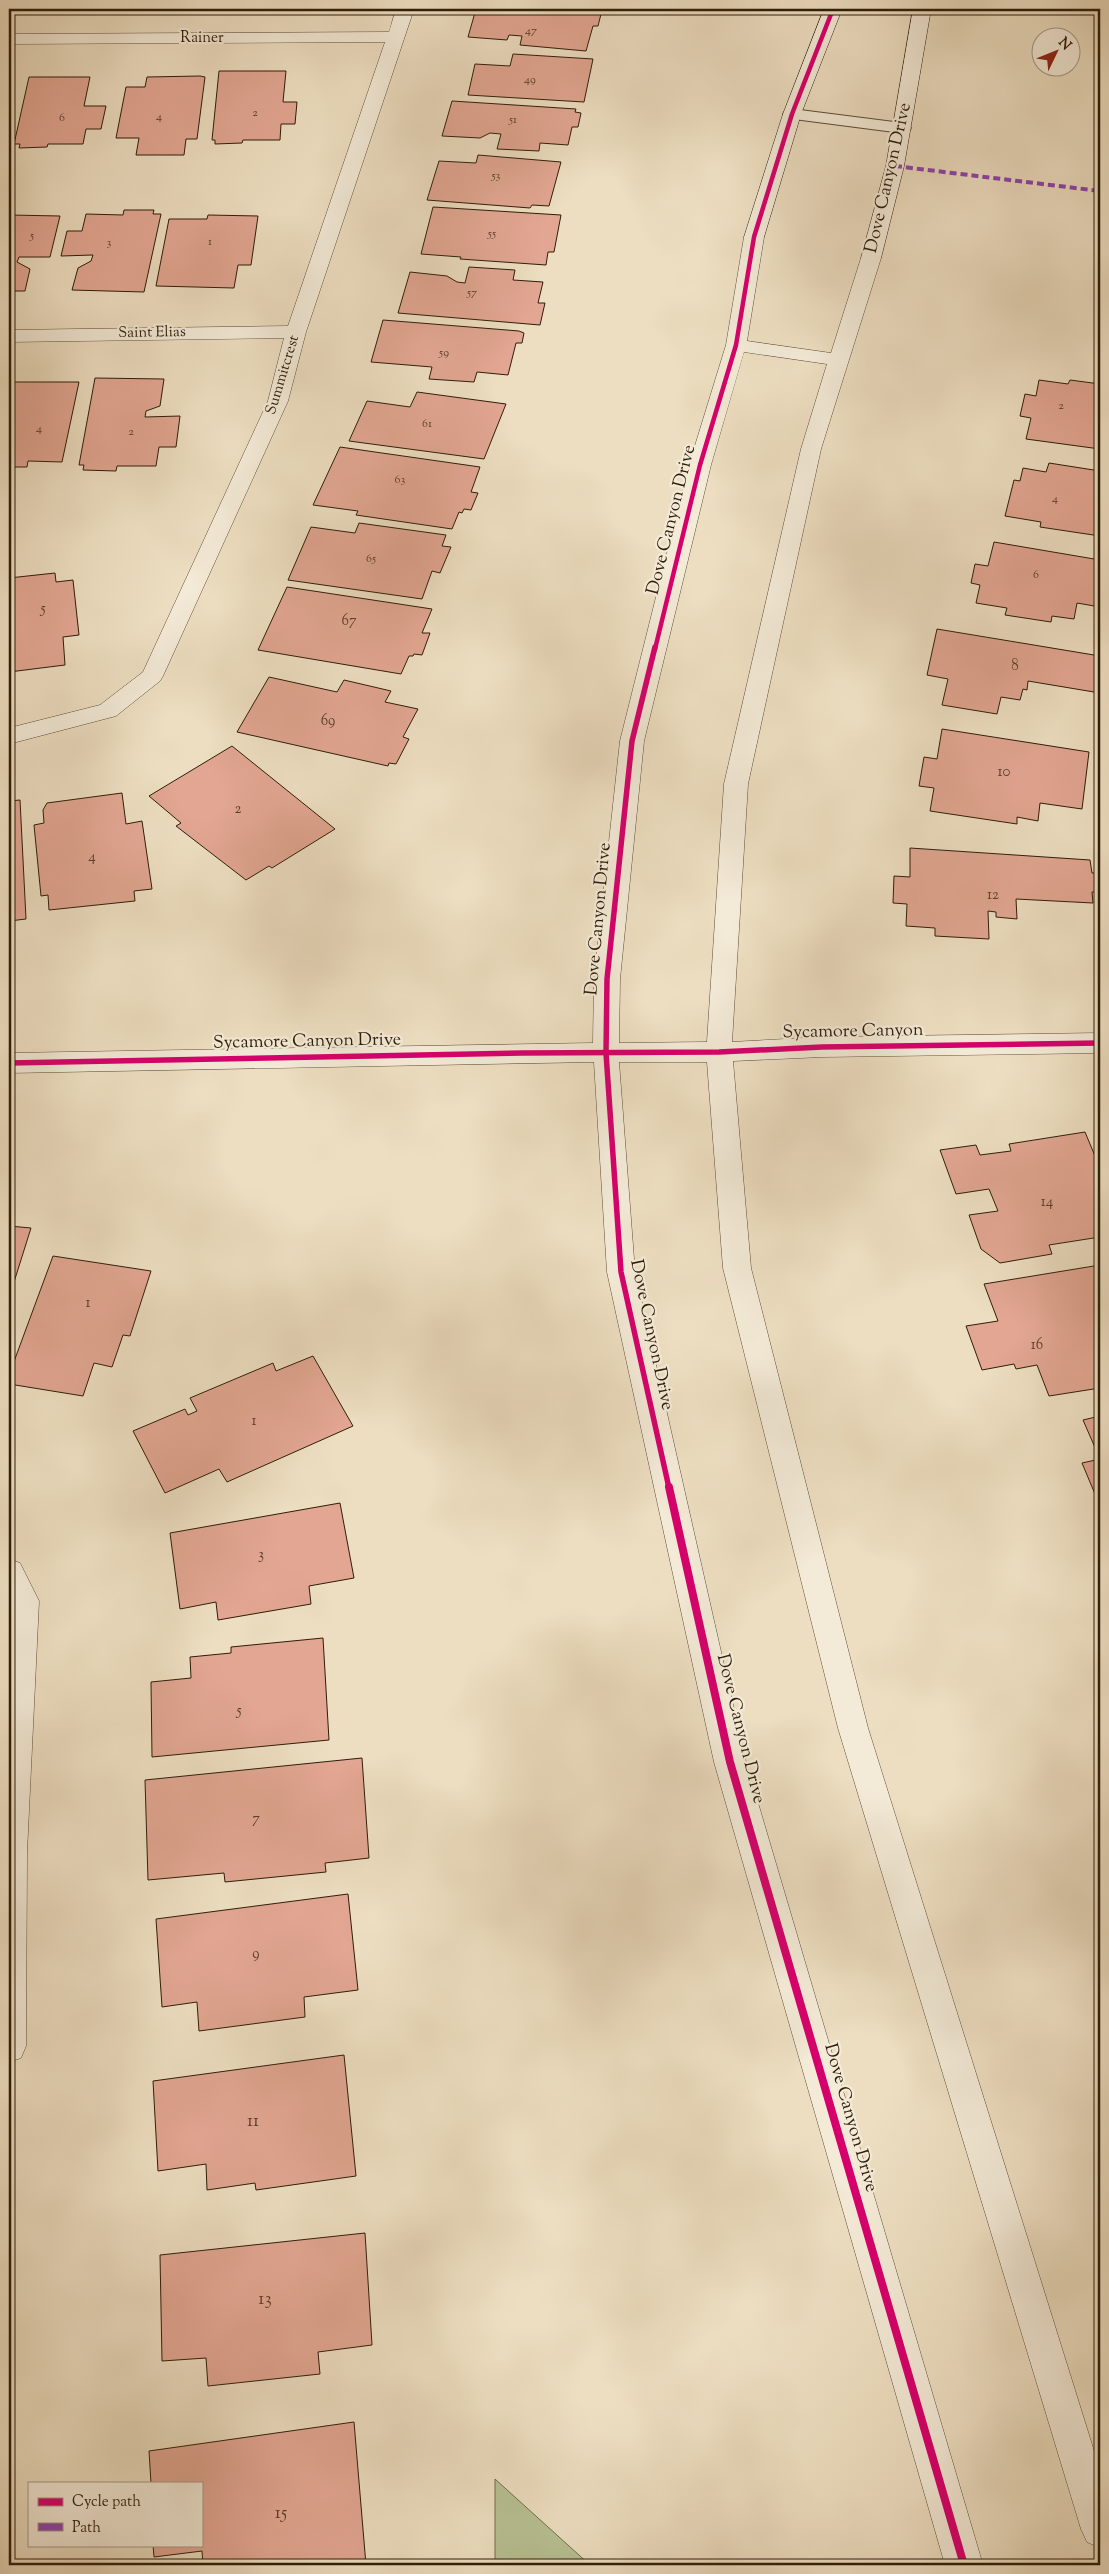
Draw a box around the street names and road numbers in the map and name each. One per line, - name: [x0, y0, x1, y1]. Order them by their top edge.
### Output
- street label: Rainer: [180, 28, 224, 49]
- street label: Dove Canyon Drive: [859, 100, 919, 256]
- street label: Saint Elias: [118, 322, 186, 344]
- street label: Summitcrest: [261, 333, 305, 417]
- street label: Dove Canyon Drive: [641, 442, 703, 598]
- street label: Dove Canyon Drive: [579, 841, 619, 997]
- street label: Sycamore Canyon: [782, 1018, 924, 1046]
- street label: Sycamore Canyon Drive: [213, 1027, 401, 1057]
- street label: Dove Canyon Drive: [622, 1257, 680, 1413]
- street label: Dove Canyon Drive: [709, 1651, 771, 1807]
- street label: Dove Canyon Drive: [816, 2041, 884, 2195]

